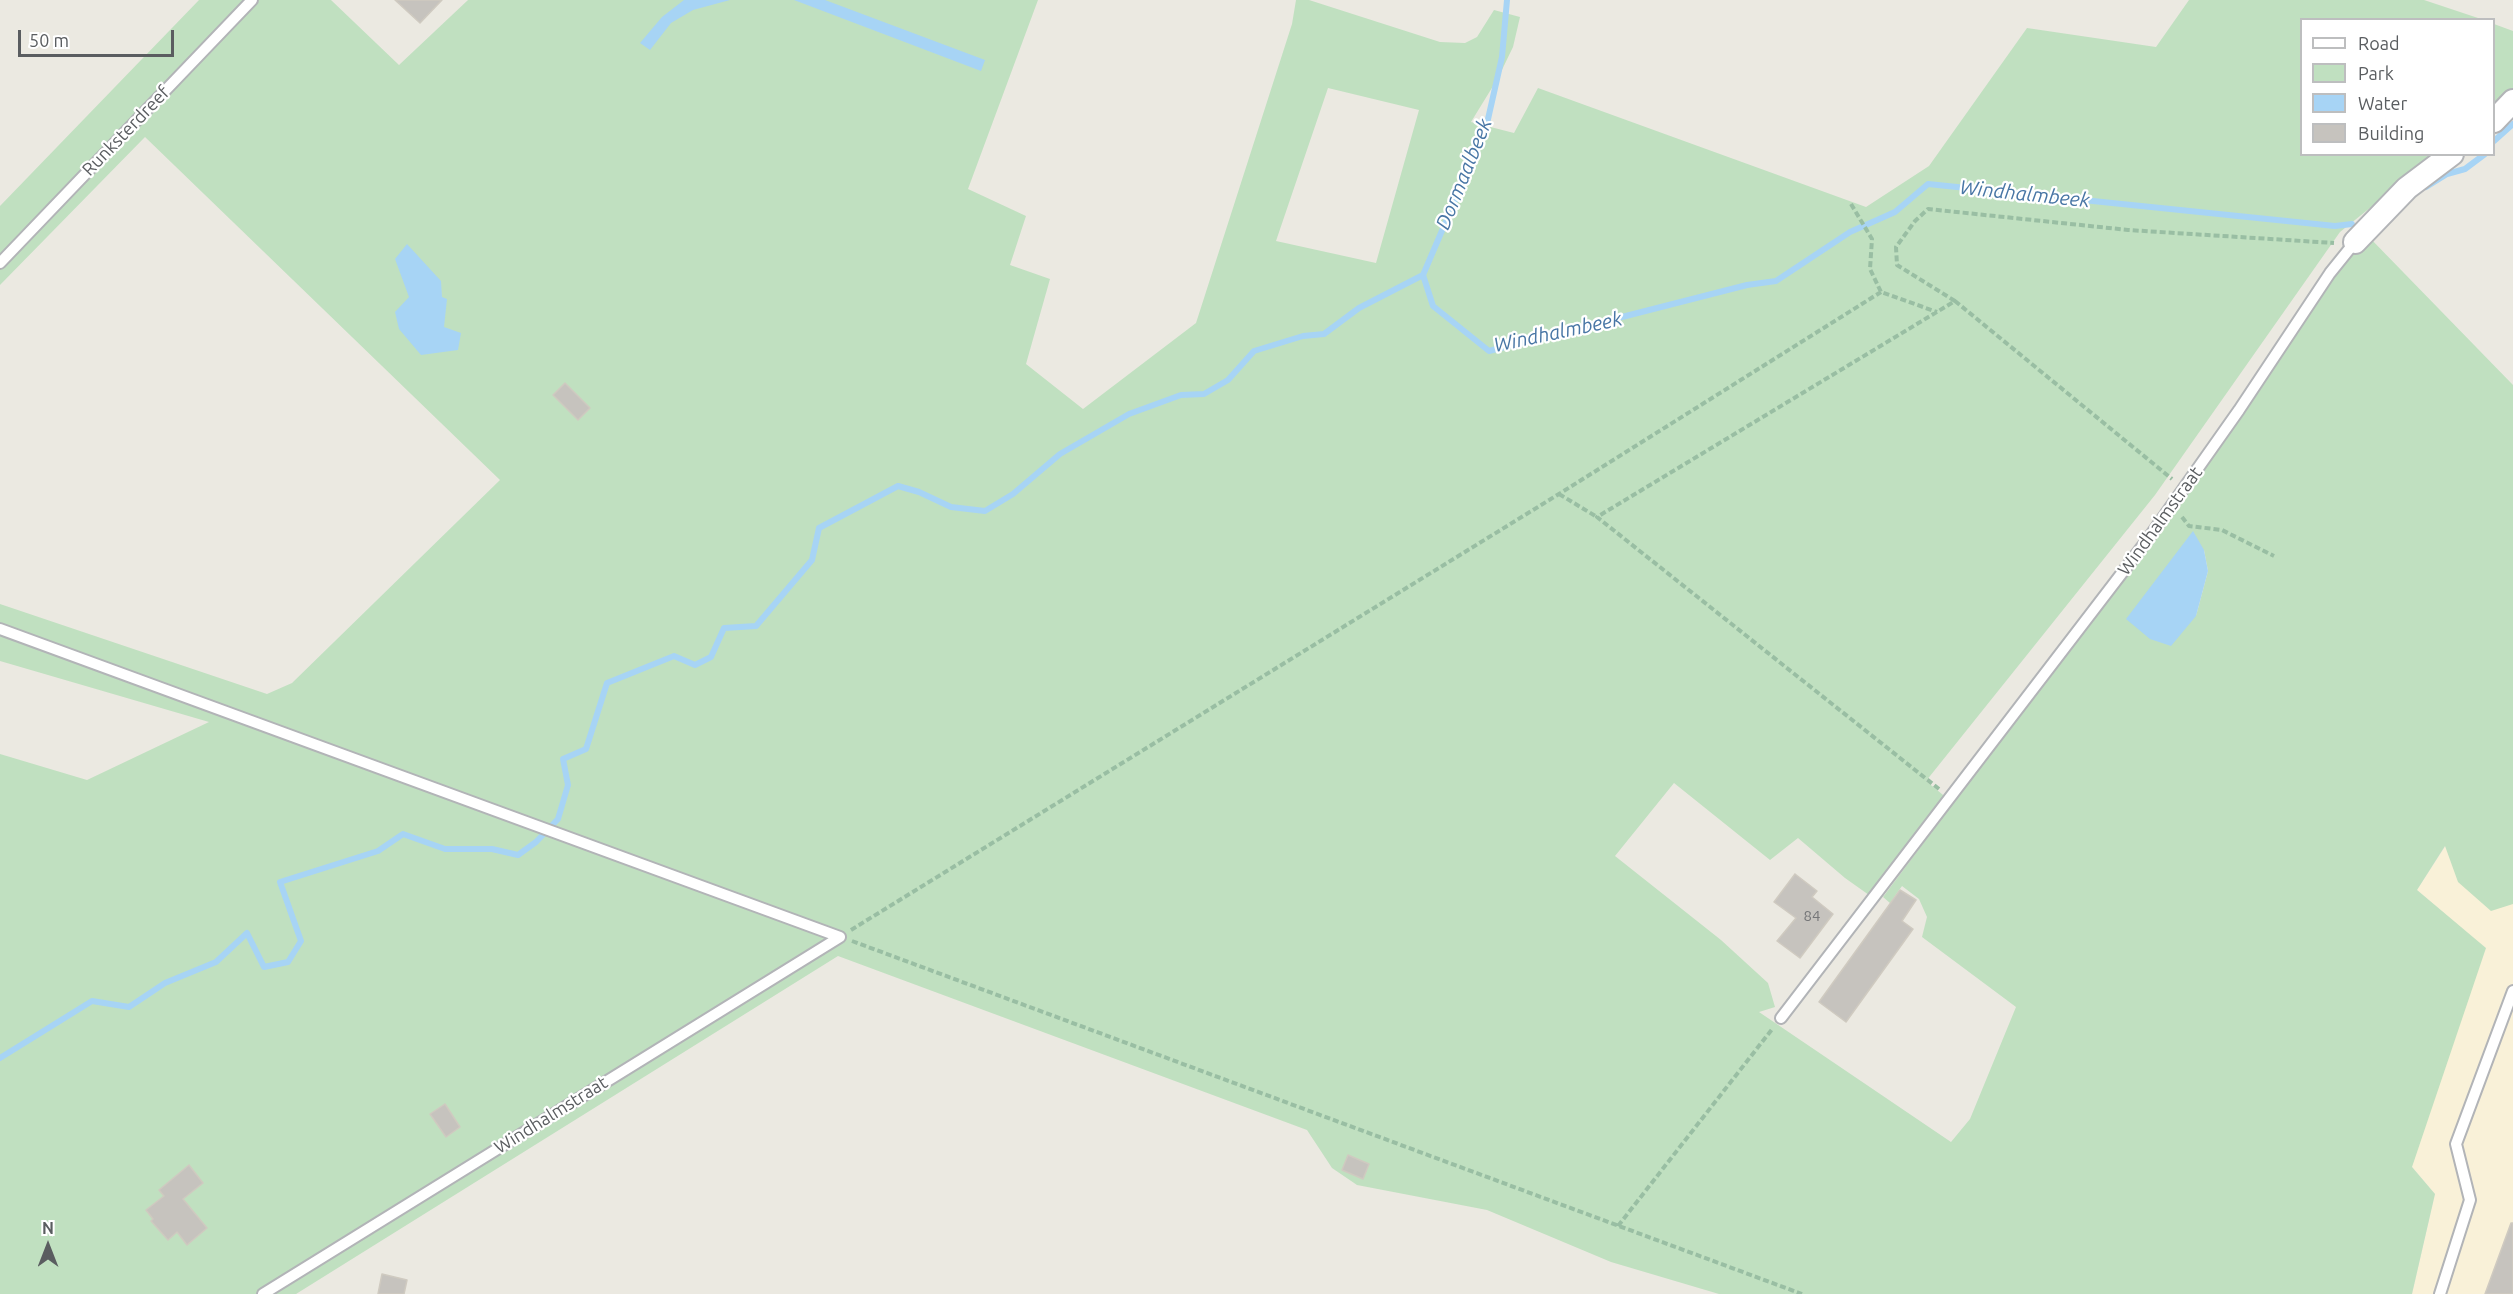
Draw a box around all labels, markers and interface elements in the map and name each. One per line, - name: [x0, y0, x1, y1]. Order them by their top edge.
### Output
- scale bar: [21, 18, 177, 56]
- legend: [2300, 18, 2495, 156]
- text: 50 m: [29, 30, 69, 50]
- text: Road: [2358, 33, 2400, 53]
- text: Park: [2358, 63, 2394, 83]
- street label: Runksterdreef: [78, 82, 174, 180]
- text: Water: [2358, 93, 2407, 113]
- water label: Dormaalbeek: [1431, 115, 1497, 233]
- text: Building: [2358, 123, 2424, 143]
- water label: Windhalmbeek: [1959, 175, 2091, 213]
- water label: Windhalmbeek: [1492, 307, 1624, 357]
- street label: Windhalmstraat: [2113, 462, 2207, 580]
- house number: 84: [1804, 907, 1820, 925]
- street label: Windhalmstraat: [490, 1072, 612, 1158]
- north arrow: [18, 1216, 78, 1276]
- text: N: [42, 1219, 54, 1237]

